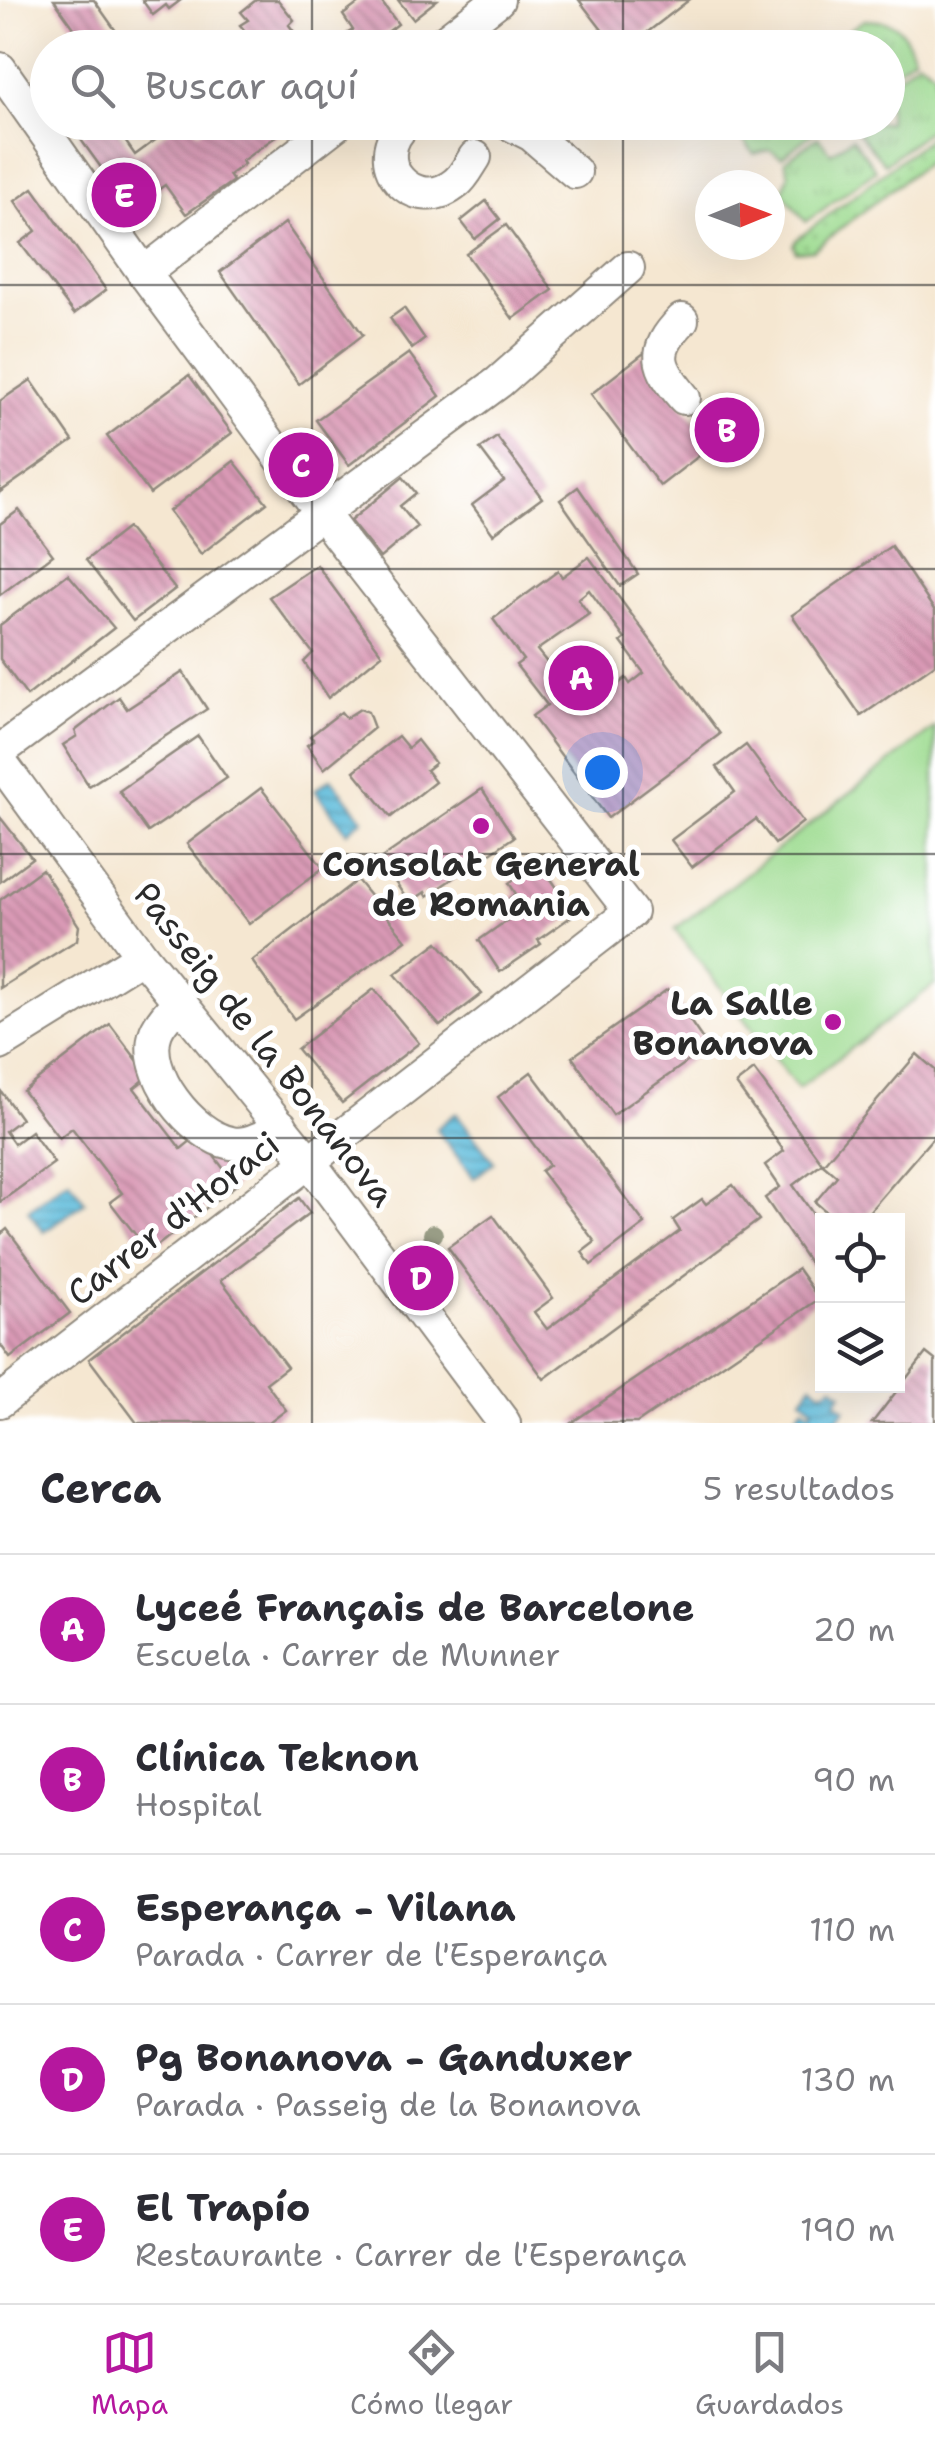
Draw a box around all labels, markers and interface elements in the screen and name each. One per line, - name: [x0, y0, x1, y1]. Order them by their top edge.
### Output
- search box: [30, 30, 905, 140]
- icon: search: [65, 58, 120, 113]
- text: Buscar aquí: [145, 60, 358, 111]
- pin: E: [92, 158, 156, 232]
- north arrow: [695, 170, 785, 260]
- pin: B: [694, 392, 760, 468]
- pin: C: [268, 428, 334, 502]
- pin: A: [548, 640, 614, 716]
- your location: [577, 747, 628, 798]
- marker: Consolat General de Romania: [470, 815, 492, 837]
- place label: Consolat General de Romania: [322, 840, 640, 927]
- street label: Passeig de la Bonanova: [123, 872, 407, 1216]
- place label: La Salle Bonanova: [632, 979, 813, 1066]
- marker: La Salle Bonanova: [822, 1011, 844, 1033]
- street label: Carrer d'Horaci: [57, 1120, 289, 1316]
- map controls: [815, 1213, 905, 1393]
- button: locate: [815, 1213, 905, 1303]
- pin: D: [388, 1240, 454, 1316]
- button: layers: [815, 1303, 905, 1393]
- text: Cerca: [40, 1460, 161, 1516]
- text: 5 resultados: [703, 1467, 895, 1510]
- text: Lyceé Français de Barcelone: [135, 1582, 694, 1633]
- text: A: [60, 1608, 85, 1651]
- text: 20 m: [813, 1608, 895, 1651]
- text: Escuela · Carrer de Munner: [135, 1633, 560, 1676]
- text: Clínica Teknon: [135, 1732, 419, 1783]
- text: B: [63, 1758, 82, 1801]
- text: 90 m: [812, 1758, 895, 1801]
- text: Hospital: [135, 1783, 262, 1826]
- text: Esperança - Vilana: [135, 1882, 516, 1933]
- text: C: [63, 1908, 82, 1951]
- text: 110 m: [809, 1908, 895, 1951]
- text: Parada · Carrer de l'Esperança: [135, 1933, 607, 1976]
- text: Pg Bonanova - Ganduxer: [135, 2032, 632, 2083]
- text: D: [61, 2058, 84, 2101]
- text: 130 m: [800, 2058, 895, 2101]
- text: Parada · Passeig de la Bonanova: [135, 2083, 641, 2126]
- text: El Trapío: [135, 2182, 311, 2233]
- text: E: [62, 2208, 83, 2251]
- text: 190 m: [800, 2208, 895, 2251]
- text: Restaurante · Carrer de l'Esperança: [135, 2233, 686, 2276]
- tab: Mapa: [91, 2325, 168, 2423]
- tab: Cómo llegar: [350, 2325, 513, 2423]
- tab: Guardados: [695, 2325, 844, 2423]

